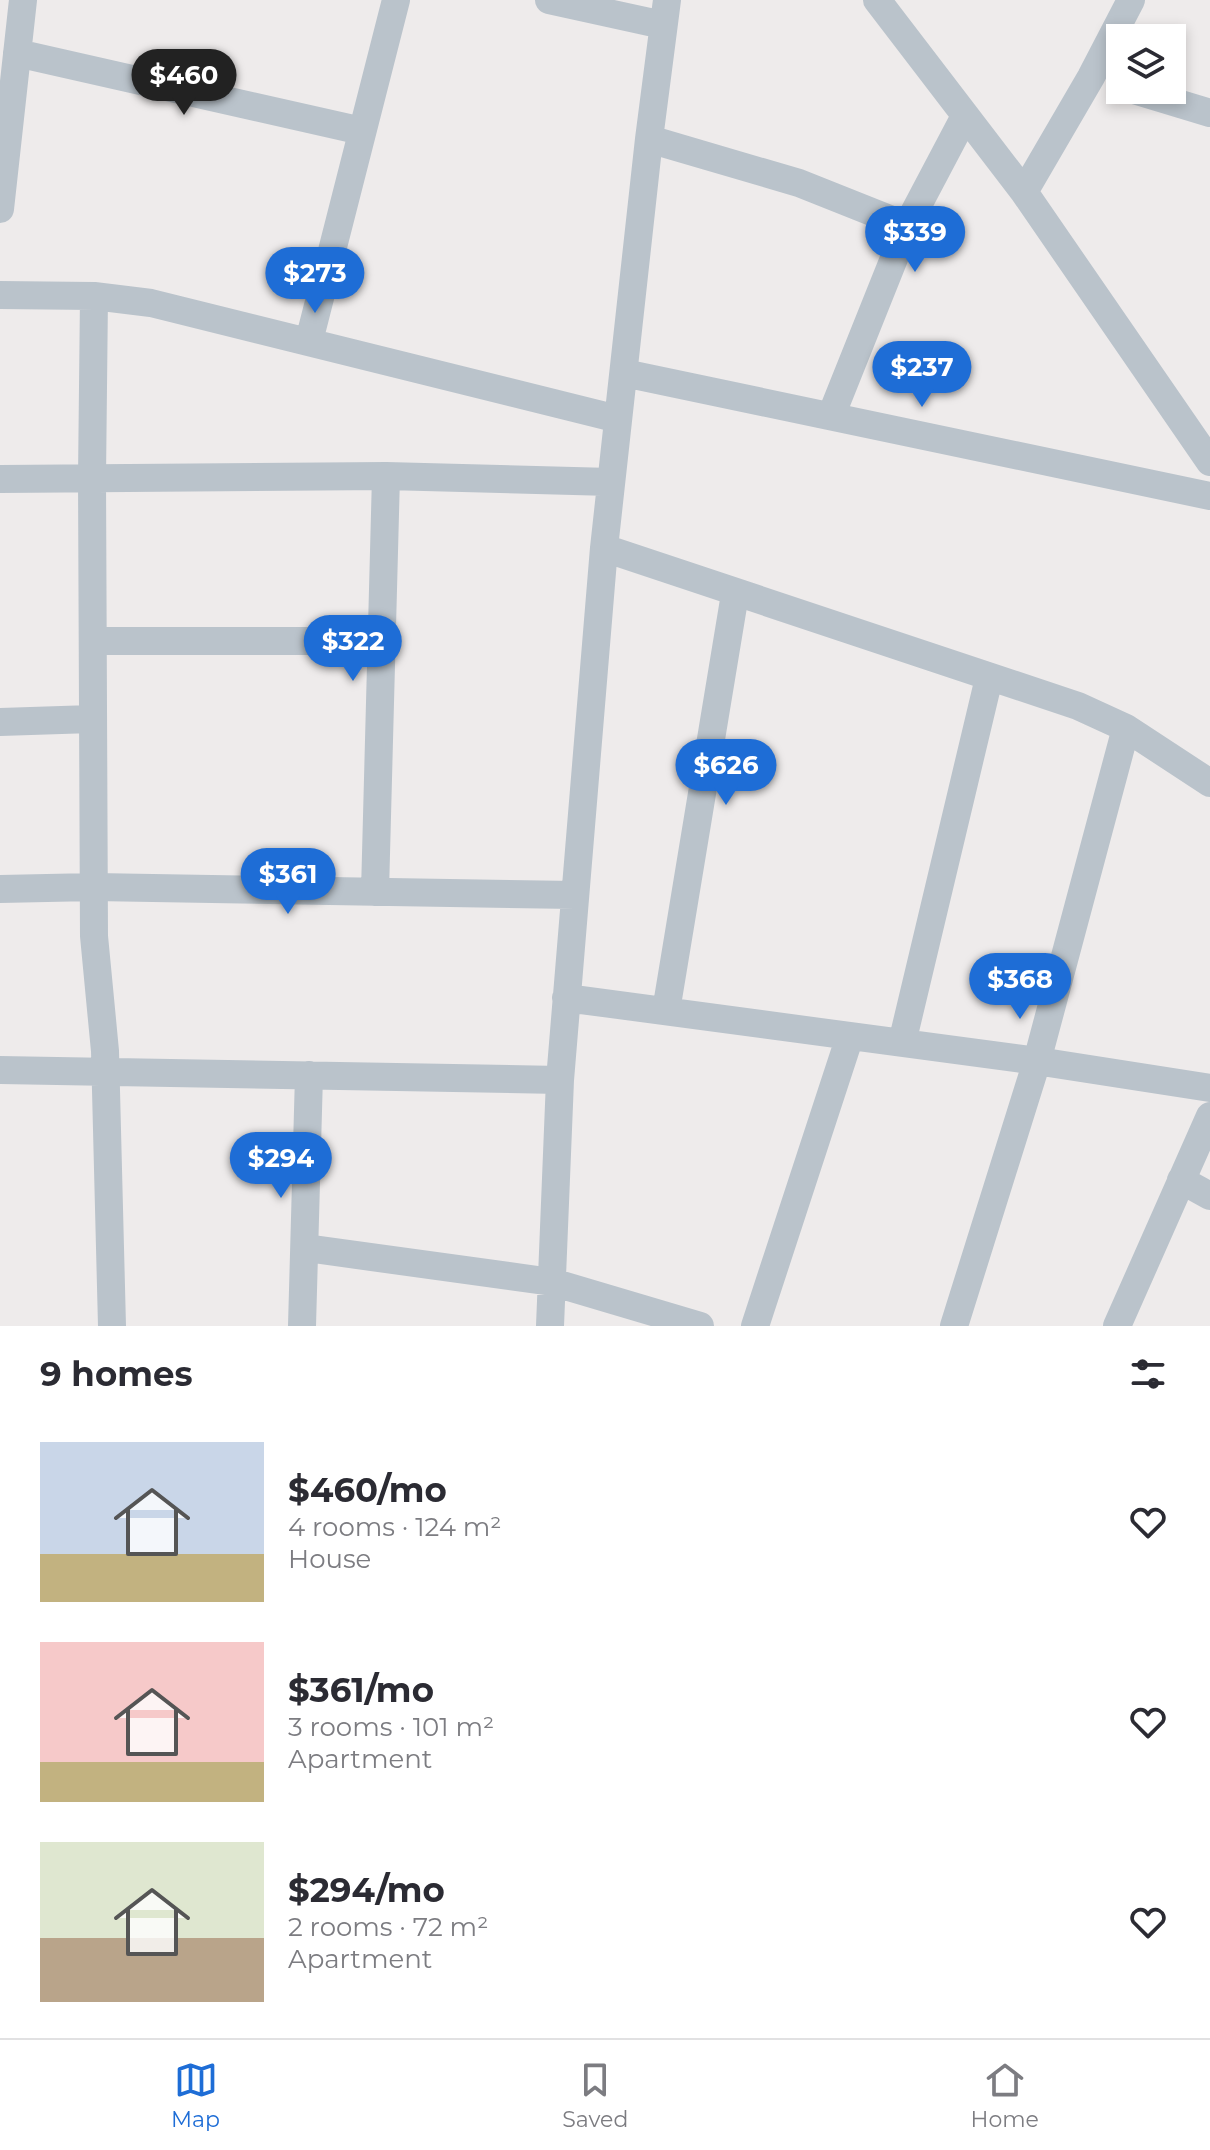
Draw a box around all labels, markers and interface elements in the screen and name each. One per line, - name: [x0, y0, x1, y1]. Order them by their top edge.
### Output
- map controls: [1106, 24, 1186, 104]
- button: layers: [1106, 24, 1186, 104]
- pin: $460: [137, 49, 231, 117]
- text: $460: [150, 59, 218, 91]
- pin: $339: [868, 206, 962, 274]
- text: $339: [883, 216, 947, 248]
- pin: $273: [268, 247, 362, 315]
- text: $273: [283, 257, 347, 289]
- pin: $237: [875, 341, 969, 409]
- text: $237: [890, 351, 954, 383]
- pin: $322: [306, 615, 400, 683]
- text: $322: [322, 625, 384, 657]
- pin: $626: [679, 739, 773, 807]
- text: $626: [693, 749, 759, 781]
- pin: $361: [241, 848, 335, 916]
- text: $361: [259, 858, 317, 890]
- pin: $368: [973, 953, 1067, 1021]
- text: $368: [987, 963, 1053, 995]
- pin: $294: [234, 1132, 328, 1200]
- text: $294: [248, 1142, 314, 1174]
- icon: filters: [1126, 1352, 1170, 1396]
- text: 9 homes: [40, 1353, 193, 1395]
- text: $460/mo: [288, 1469, 447, 1511]
- icon: home: [104, 1474, 200, 1570]
- icon: heart: [1126, 1500, 1170, 1544]
- text: 4 rooms · 124 m²: [288, 1511, 501, 1543]
- text: House: [288, 1543, 371, 1575]
- text: $361/mo: [288, 1669, 434, 1711]
- icon: home: [104, 1674, 200, 1770]
- icon: heart: [1126, 1700, 1170, 1744]
- text: 3 rooms · 101 m²: [288, 1711, 494, 1743]
- text: Apartment: [288, 1743, 432, 1775]
- text: $294/mo: [288, 1869, 445, 1911]
- icon: home: [104, 1874, 200, 1970]
- icon: heart: [1126, 1900, 1170, 1944]
- text: 2 rooms · 72 m²: [288, 1911, 488, 1943]
- text: Apartment: [288, 1943, 432, 1975]
- tab: Map: [171, 2058, 220, 2133]
- tab: Saved: [562, 2058, 628, 2133]
- tab: Home: [971, 2058, 1039, 2133]

